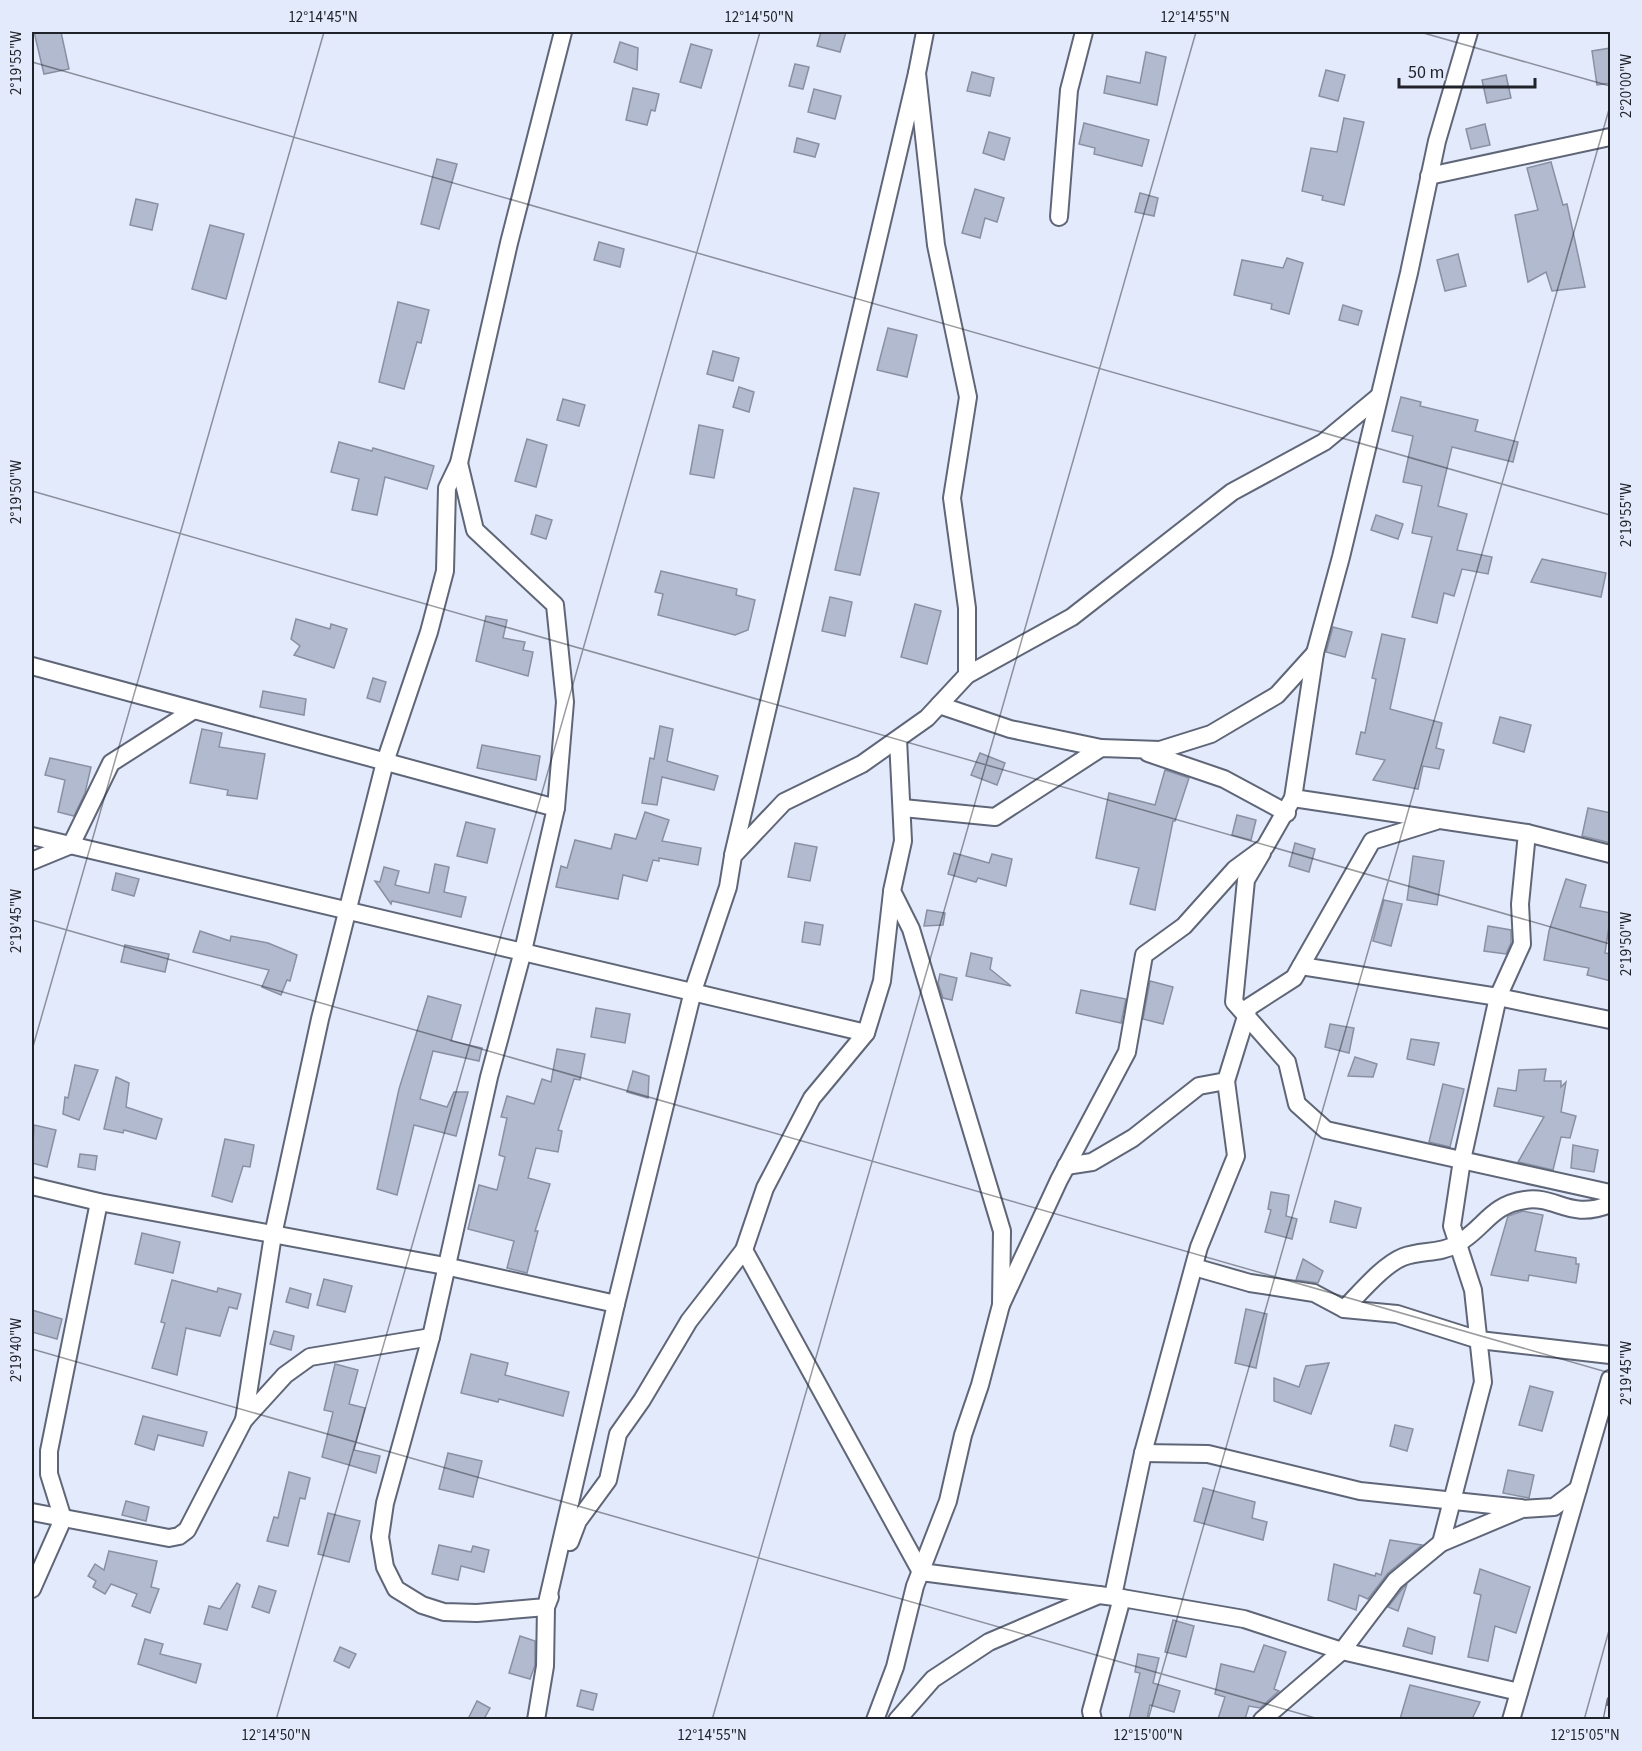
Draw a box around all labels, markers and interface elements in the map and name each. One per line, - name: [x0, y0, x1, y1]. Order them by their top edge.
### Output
- text: 12°14'45"N: [288, 7, 358, 28]
- text: 12°14'50"N: [724, 7, 794, 28]
- text: 12°14'55"N: [1160, 7, 1230, 28]
- text: 2°19'55"W: [6, 31, 27, 95]
- scale bar: [1399, 51, 1536, 89]
- text: 2°20'00"W: [1616, 54, 1637, 118]
- text: 50 m: [1408, 60, 1444, 85]
- text: 2°19'50"W: [6, 460, 27, 524]
- text: 2°19'55"W: [1616, 483, 1637, 547]
- text: 2°19'45"W: [6, 889, 27, 953]
- text: 2°19'50"W: [1616, 912, 1637, 976]
- text: 2°19'40"W: [6, 1318, 27, 1382]
- text: 2°19'45"W: [1616, 1341, 1637, 1405]
- text: 12°14'50"N: [241, 1725, 311, 1746]
- text: 12°14'55"N: [677, 1725, 747, 1746]
- text: 12°15'00"N: [1113, 1725, 1183, 1746]
- text: 12°15'05"N: [1550, 1725, 1620, 1746]

